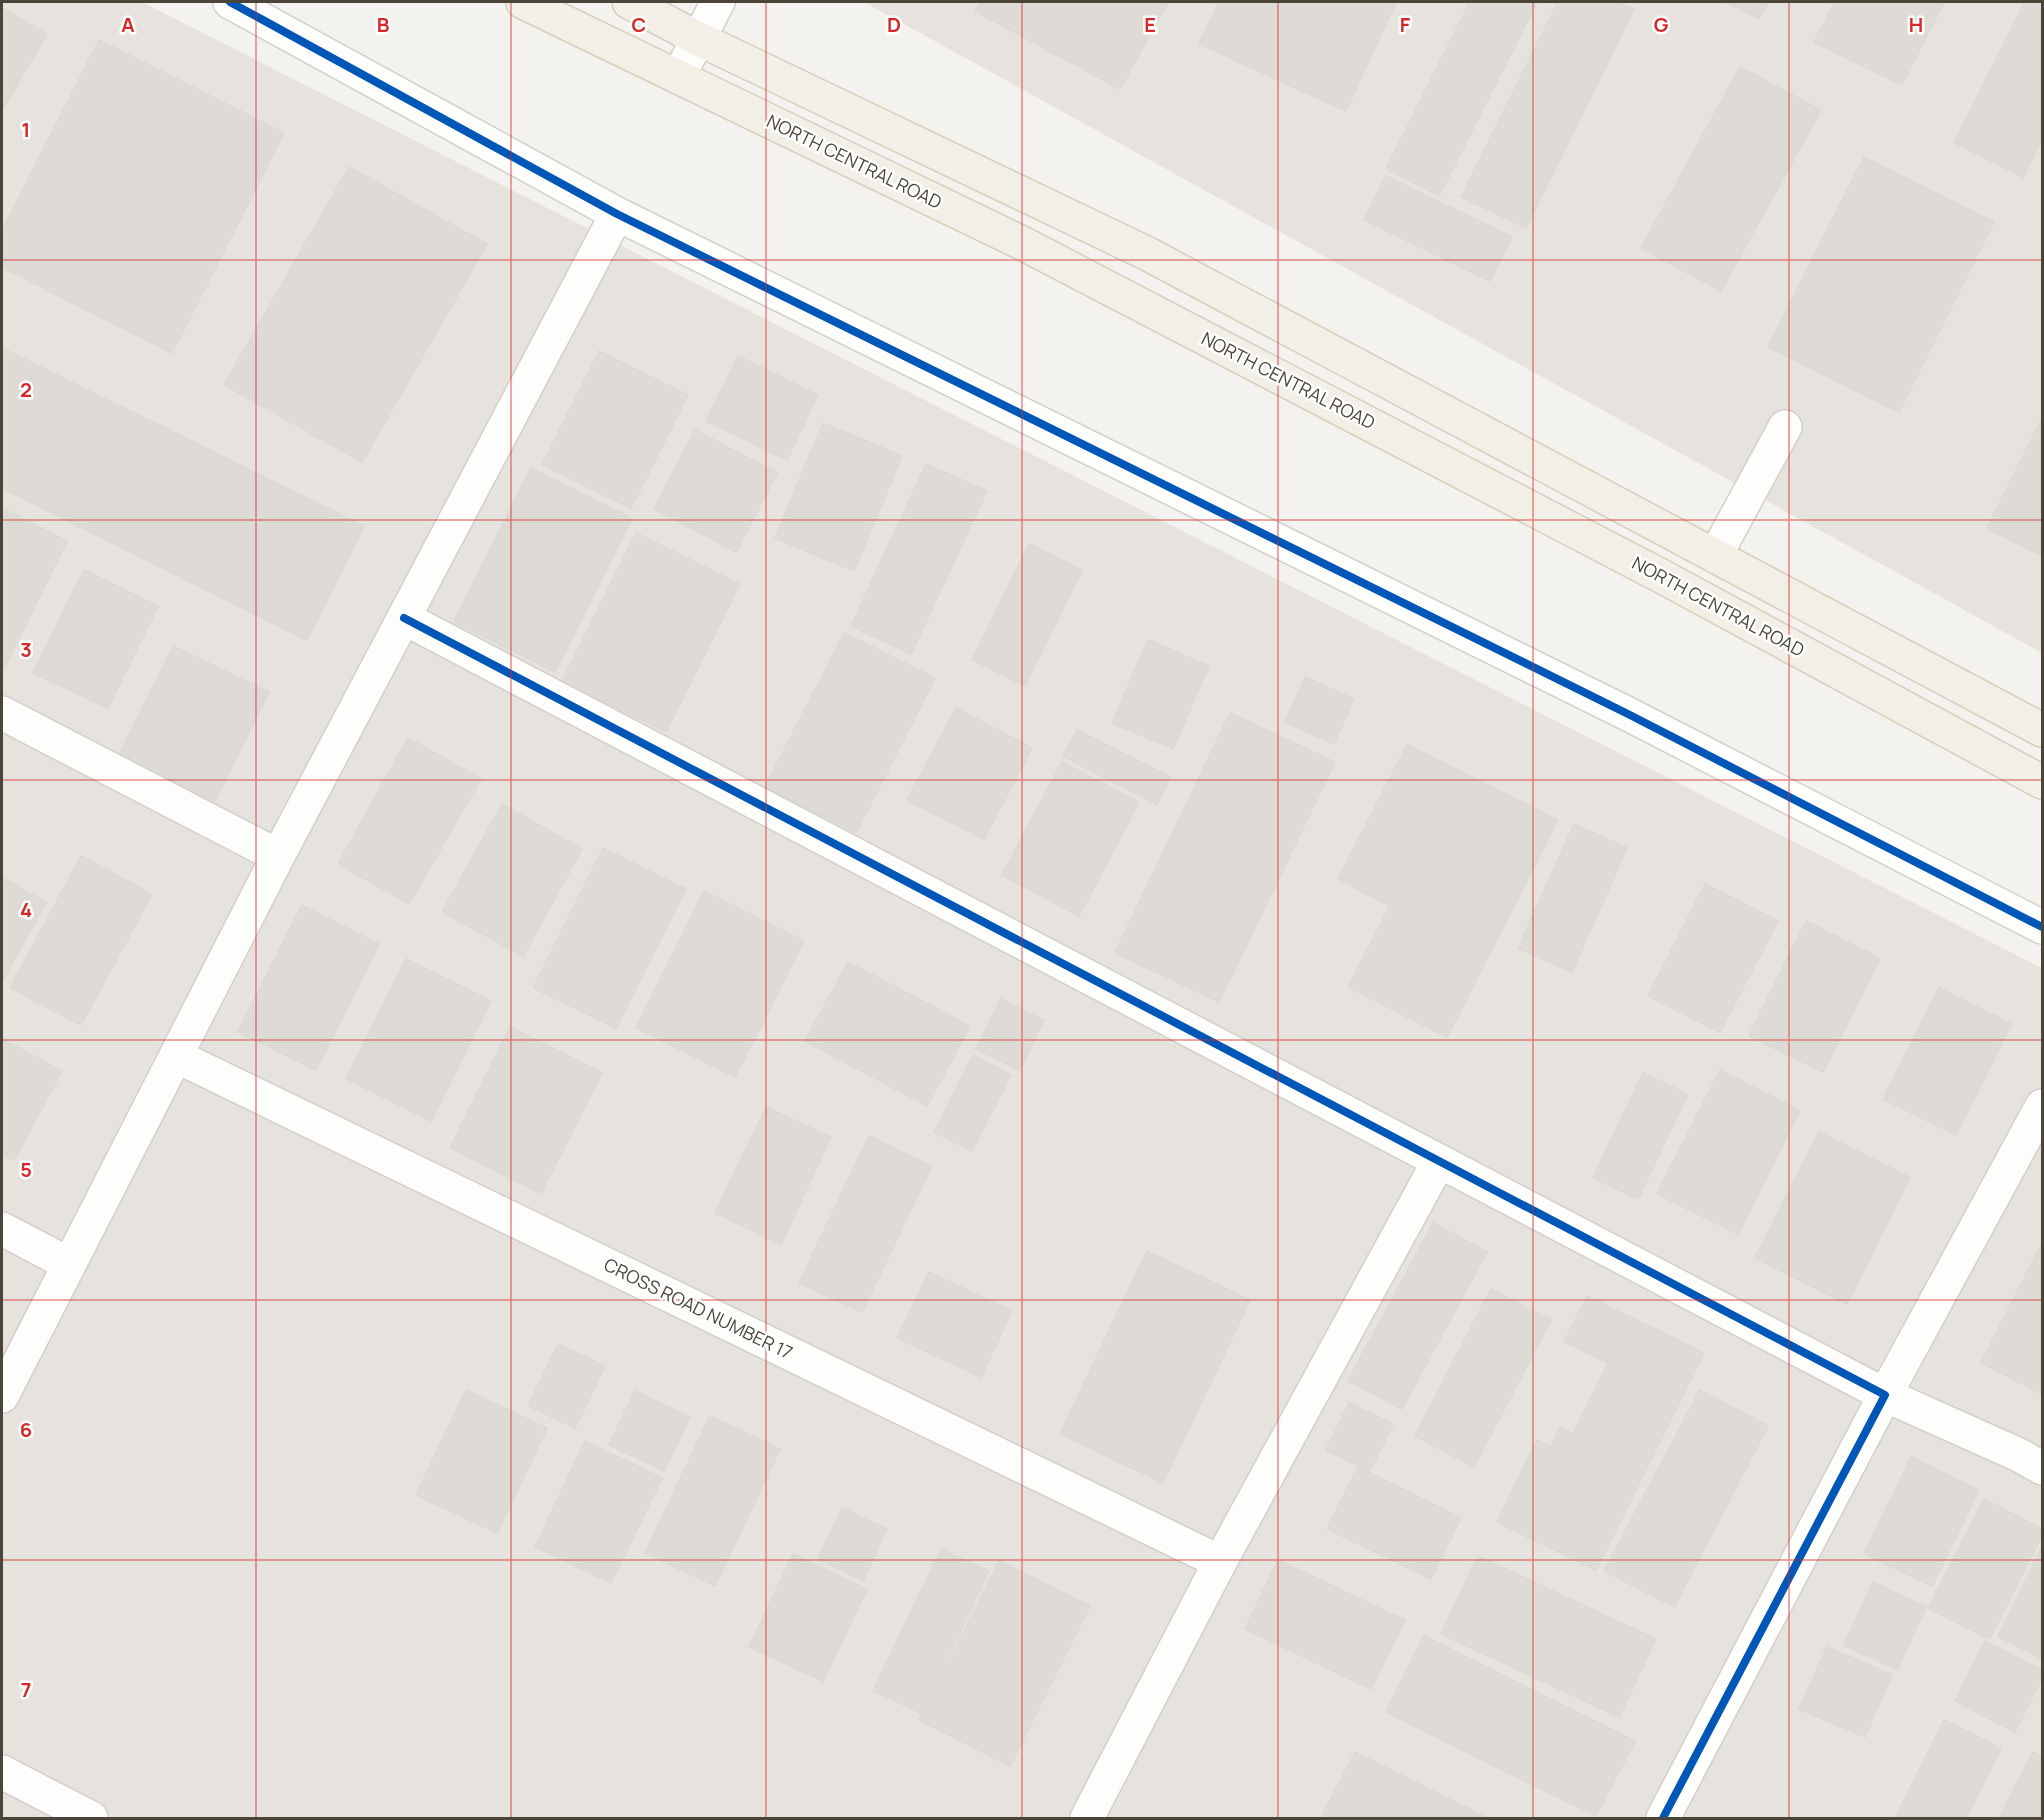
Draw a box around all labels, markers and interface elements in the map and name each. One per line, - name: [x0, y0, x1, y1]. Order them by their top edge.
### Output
- text: A: [121, 11, 135, 38]
- text: B: [377, 11, 390, 38]
- text: C: [632, 11, 646, 38]
- text: D: [887, 11, 901, 38]
- text: E: [1144, 11, 1156, 38]
- text: F: [1400, 11, 1411, 38]
- text: G: [1654, 11, 1669, 38]
- text: H: [1909, 11, 1923, 38]
- street label: NORTH CENTRAL ROAD: [763, 108, 946, 214]
- text: 1: [22, 116, 30, 143]
- street label: NORTH CENTRAL ROAD: [1198, 326, 1379, 434]
- text: 2: [20, 376, 32, 403]
- street label: NORTH CENTRAL ROAD: [1628, 551, 1809, 662]
- text: 3: [20, 636, 32, 663]
- text: 4: [20, 896, 32, 923]
- text: 5: [20, 1156, 32, 1183]
- street label: CROSS ROAD NUMBER 17: [600, 1252, 797, 1364]
- text: 6: [20, 1416, 32, 1443]
- text: 7: [21, 1676, 31, 1703]

